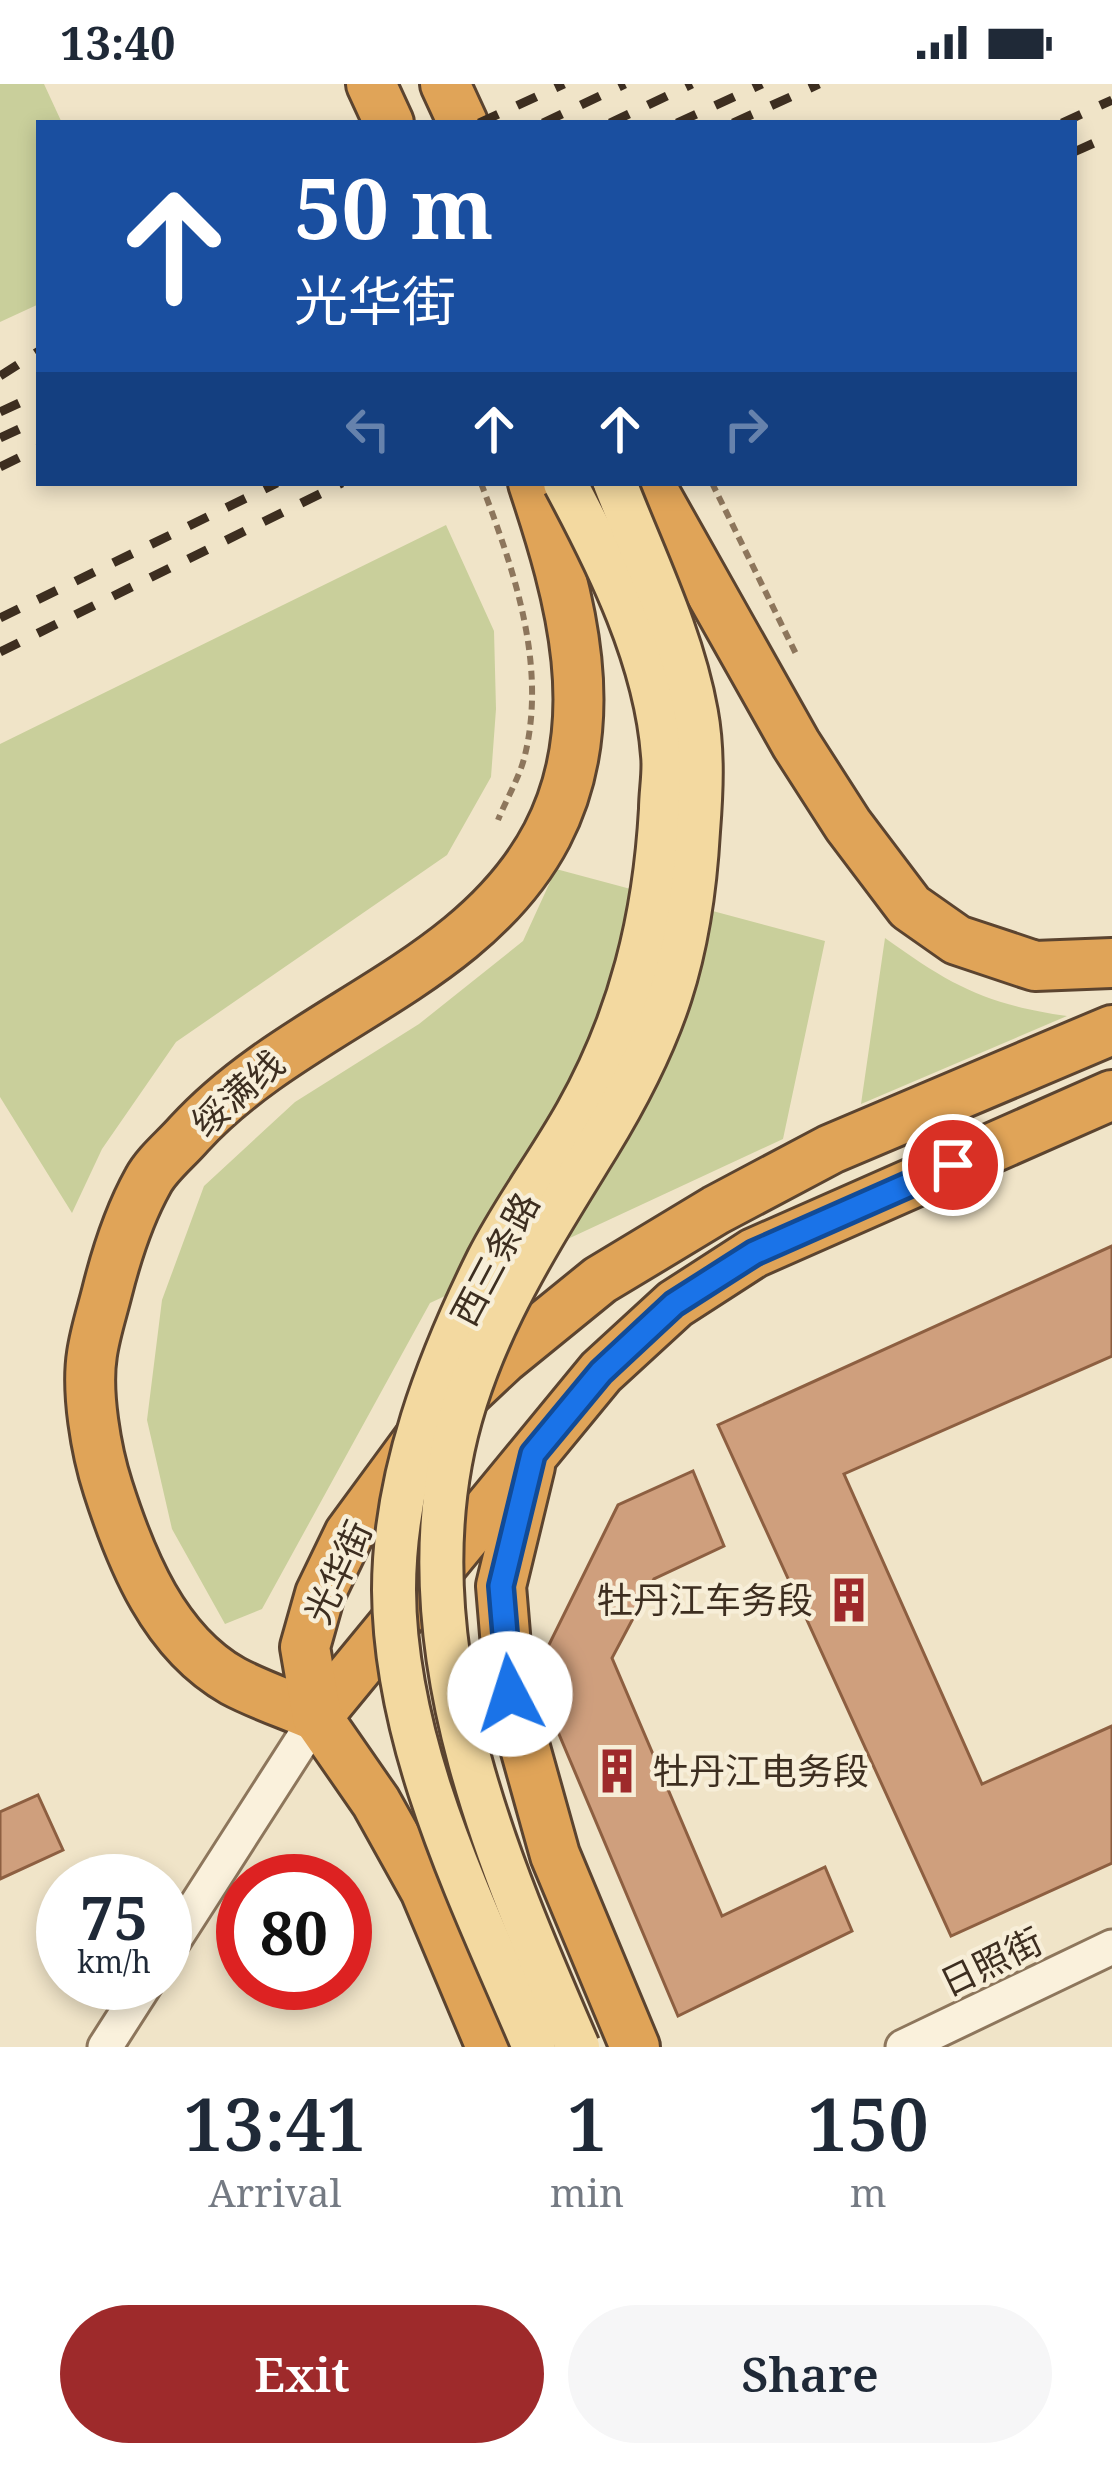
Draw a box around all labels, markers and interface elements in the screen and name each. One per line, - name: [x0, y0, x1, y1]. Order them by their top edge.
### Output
- text: 13:40: [60, 12, 175, 73]
- text: 50 m: [294, 149, 494, 264]
- icon: ahead: [96, 168, 252, 324]
- text: 光华街: [294, 263, 456, 337]
- icon: left: [335, 396, 401, 462]
- icon: ahead: [461, 396, 527, 462]
- icon: ahead: [587, 396, 653, 462]
- icon: right: [713, 396, 779, 462]
- street label: 绥满线: [181, 1039, 295, 1147]
- pin: [902, 1114, 1004, 1216]
- icon: arrive: [920, 1132, 986, 1198]
- street label: 西三条路: [439, 1184, 550, 1334]
- street label: 光华街: [293, 1512, 383, 1631]
- place label: 牡丹江车务段: [597, 1575, 813, 1624]
- building icon: 牡丹江车务段: [824, 1575, 874, 1625]
- position arrow: [447, 1631, 573, 1757]
- building icon: 牡丹江电务段: [592, 1746, 642, 1796]
- place label: 牡丹江电务段: [653, 1746, 869, 1795]
- speed limit sign: 80: [216, 1854, 372, 2010]
- text: 75: [80, 1876, 148, 1958]
- street label: 日照街: [931, 1916, 1050, 2007]
- text: km/h: [77, 1941, 151, 1982]
- text: 13:41: [183, 2074, 367, 2172]
- text: 1: [567, 2074, 607, 2172]
- text: 150: [807, 2074, 929, 2172]
- text: Arrival: [208, 2165, 342, 2218]
- text: min: [550, 2165, 624, 2218]
- text: m: [850, 2165, 887, 2218]
- button: Exit: [60, 2305, 544, 2443]
- button: Share: [568, 2305, 1052, 2443]

